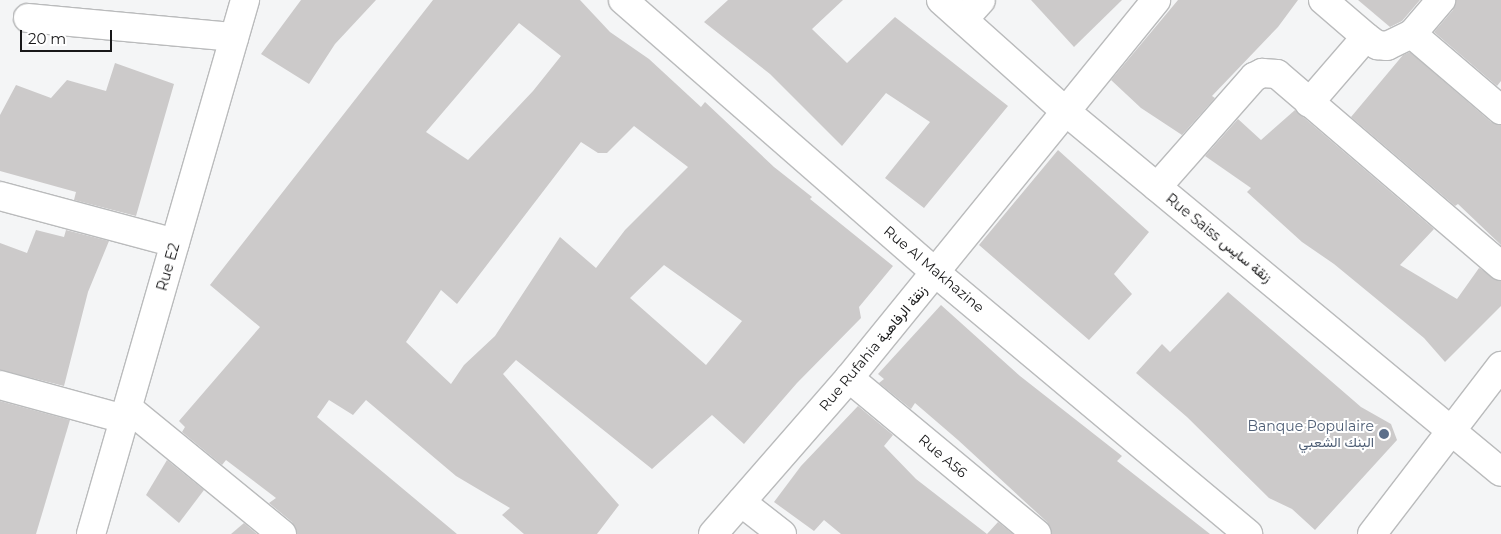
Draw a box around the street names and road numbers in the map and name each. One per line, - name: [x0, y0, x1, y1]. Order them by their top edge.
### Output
- street label: Rue Saiss زنقة سايس: [1163, 190, 1275, 286]
- street label: Rue Al Makhazine: [880, 222, 988, 316]
- street label: Rue E2: [153, 241, 183, 293]
- street label: Rue Rufahia زنقة الرفاهية: [816, 282, 930, 414]
- street label: Rue A56: [915, 431, 971, 481]

